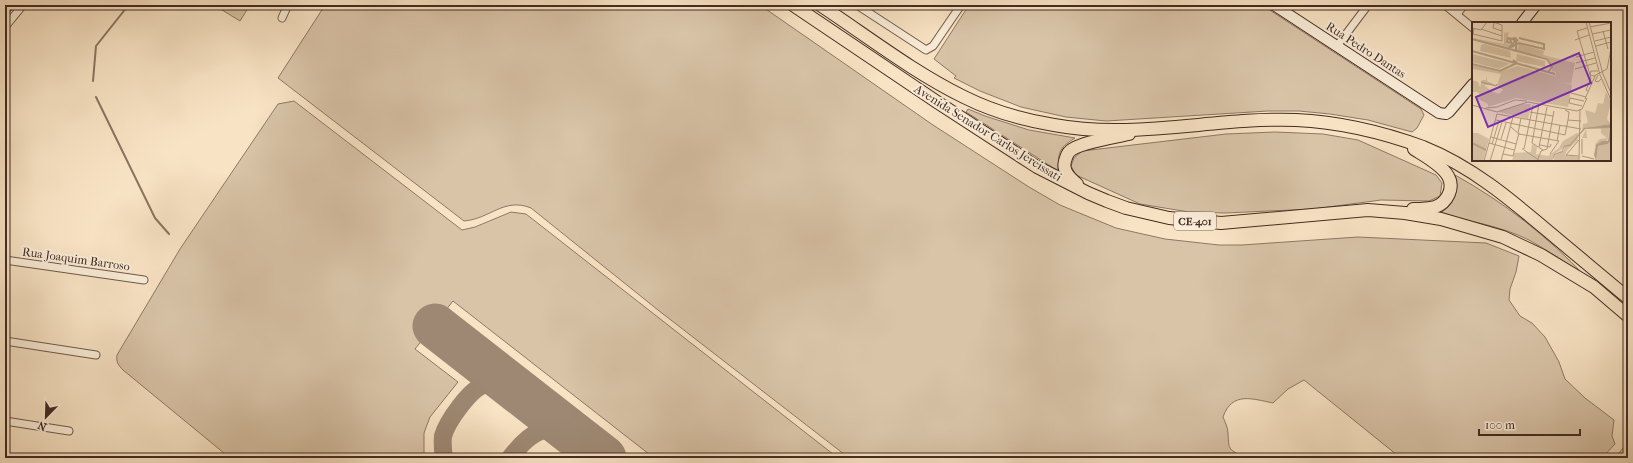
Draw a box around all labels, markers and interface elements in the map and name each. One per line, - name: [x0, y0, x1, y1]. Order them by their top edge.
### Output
- street label: Rua Pedro Dantas: [1323, 19, 1409, 81]
- inset map: [1472, 22, 1611, 161]
- street label: Avenida Senador Carlos Jereissati: [911, 81, 1065, 185]
- road number: CE-401: [1174, 212, 1216, 230]
- street label: Rua Joaquim Barroso: [21, 245, 131, 273]
- north arrow: [26, 397, 66, 437]
- scale bar: [1479, 411, 1580, 437]
- text: N: [35, 418, 49, 433]
- text: 100 m: [1485, 418, 1515, 432]

